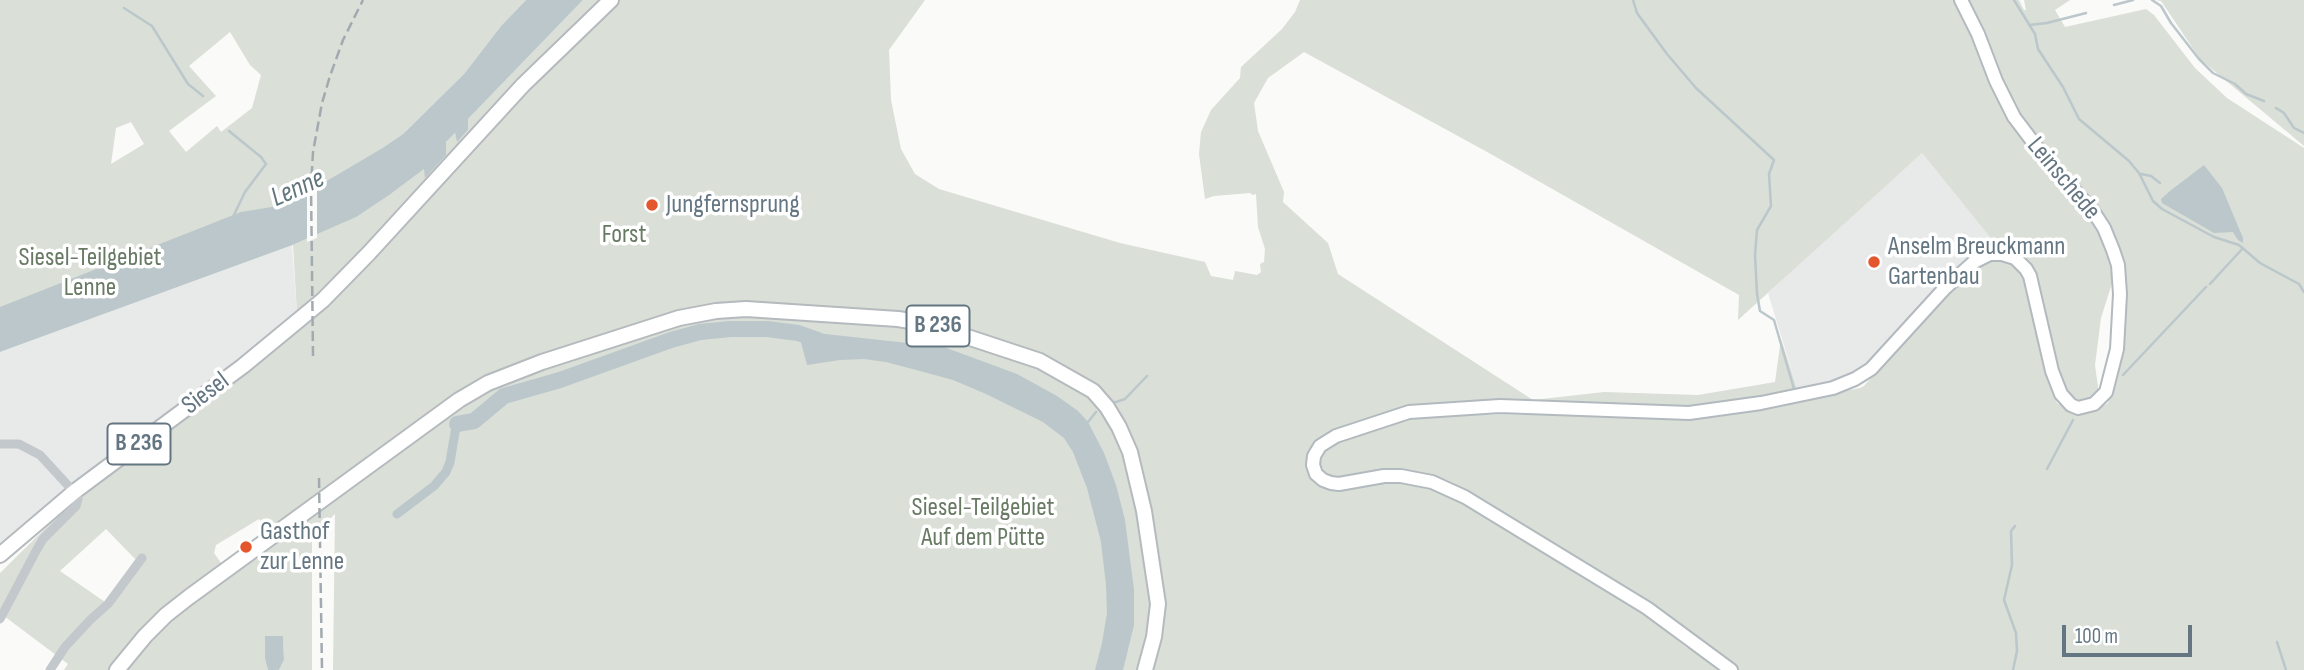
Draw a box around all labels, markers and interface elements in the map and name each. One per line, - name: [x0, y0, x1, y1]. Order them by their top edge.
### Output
- street label: Leinschede: [2019, 131, 2107, 227]
- water label: Lenne: [266, 162, 330, 216]
- place label: Jungfernsprung: [666, 189, 800, 221]
- marker: Jungfernsprung: [644, 197, 660, 213]
- park label: Forst: [602, 219, 646, 251]
- place label: Anselm Breuckmann Gartenbau: [1888, 231, 2065, 292]
- park label: Siesel-Teilgebiet Lenne: [19, 242, 161, 304]
- marker: Anselm Breuckmann Gartenbau: [1866, 254, 1882, 270]
- road number: B 236: [906, 306, 970, 346]
- street label: Siesel: [176, 366, 236, 422]
- road number: B 236: [108, 424, 170, 464]
- park label: Siesel-Teilgebiet Auf dem Pütte: [912, 492, 1054, 554]
- place label: Gasthof zur Lenne: [260, 516, 344, 578]
- marker: Gasthof zur Lenne: [238, 539, 254, 555]
- scale bar: [2066, 610, 2196, 654]
- text: 100 m: [2075, 624, 2118, 649]

